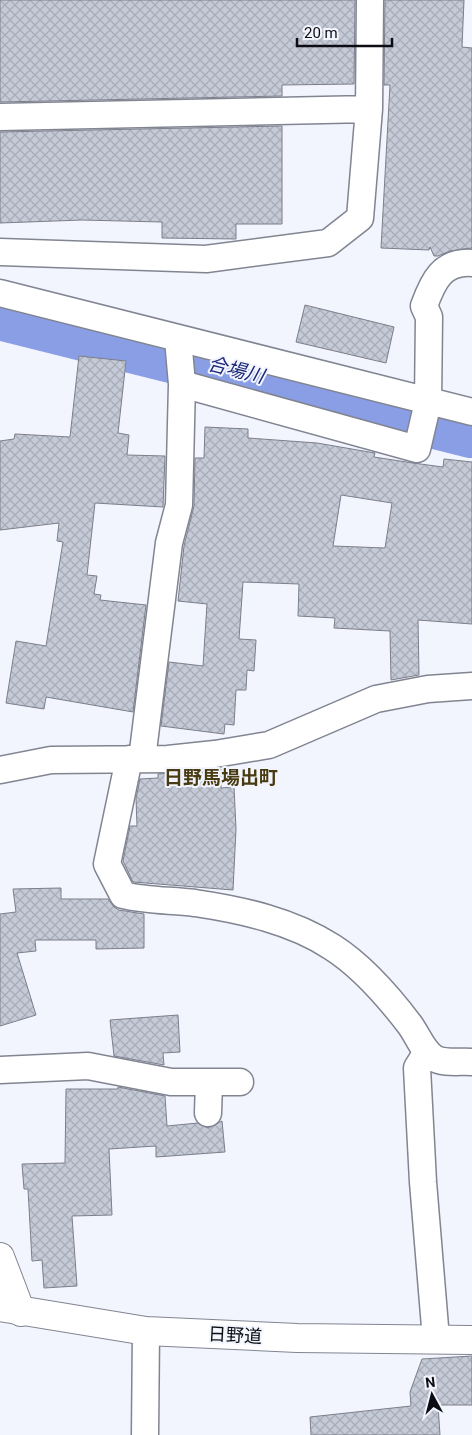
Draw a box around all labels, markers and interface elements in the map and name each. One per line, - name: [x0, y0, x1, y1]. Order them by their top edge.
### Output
- scale bar: [297, 15, 392, 47]
- text: 20 m: [304, 24, 338, 42]
- water label: 合場川: [206, 352, 268, 389]
- district label: 日野馬場出町: [164, 766, 278, 789]
- street label: 日野道: [207, 1323, 263, 1347]
- north arrow: [407, 1370, 457, 1420]
- text: N: [425, 1374, 436, 1391]

